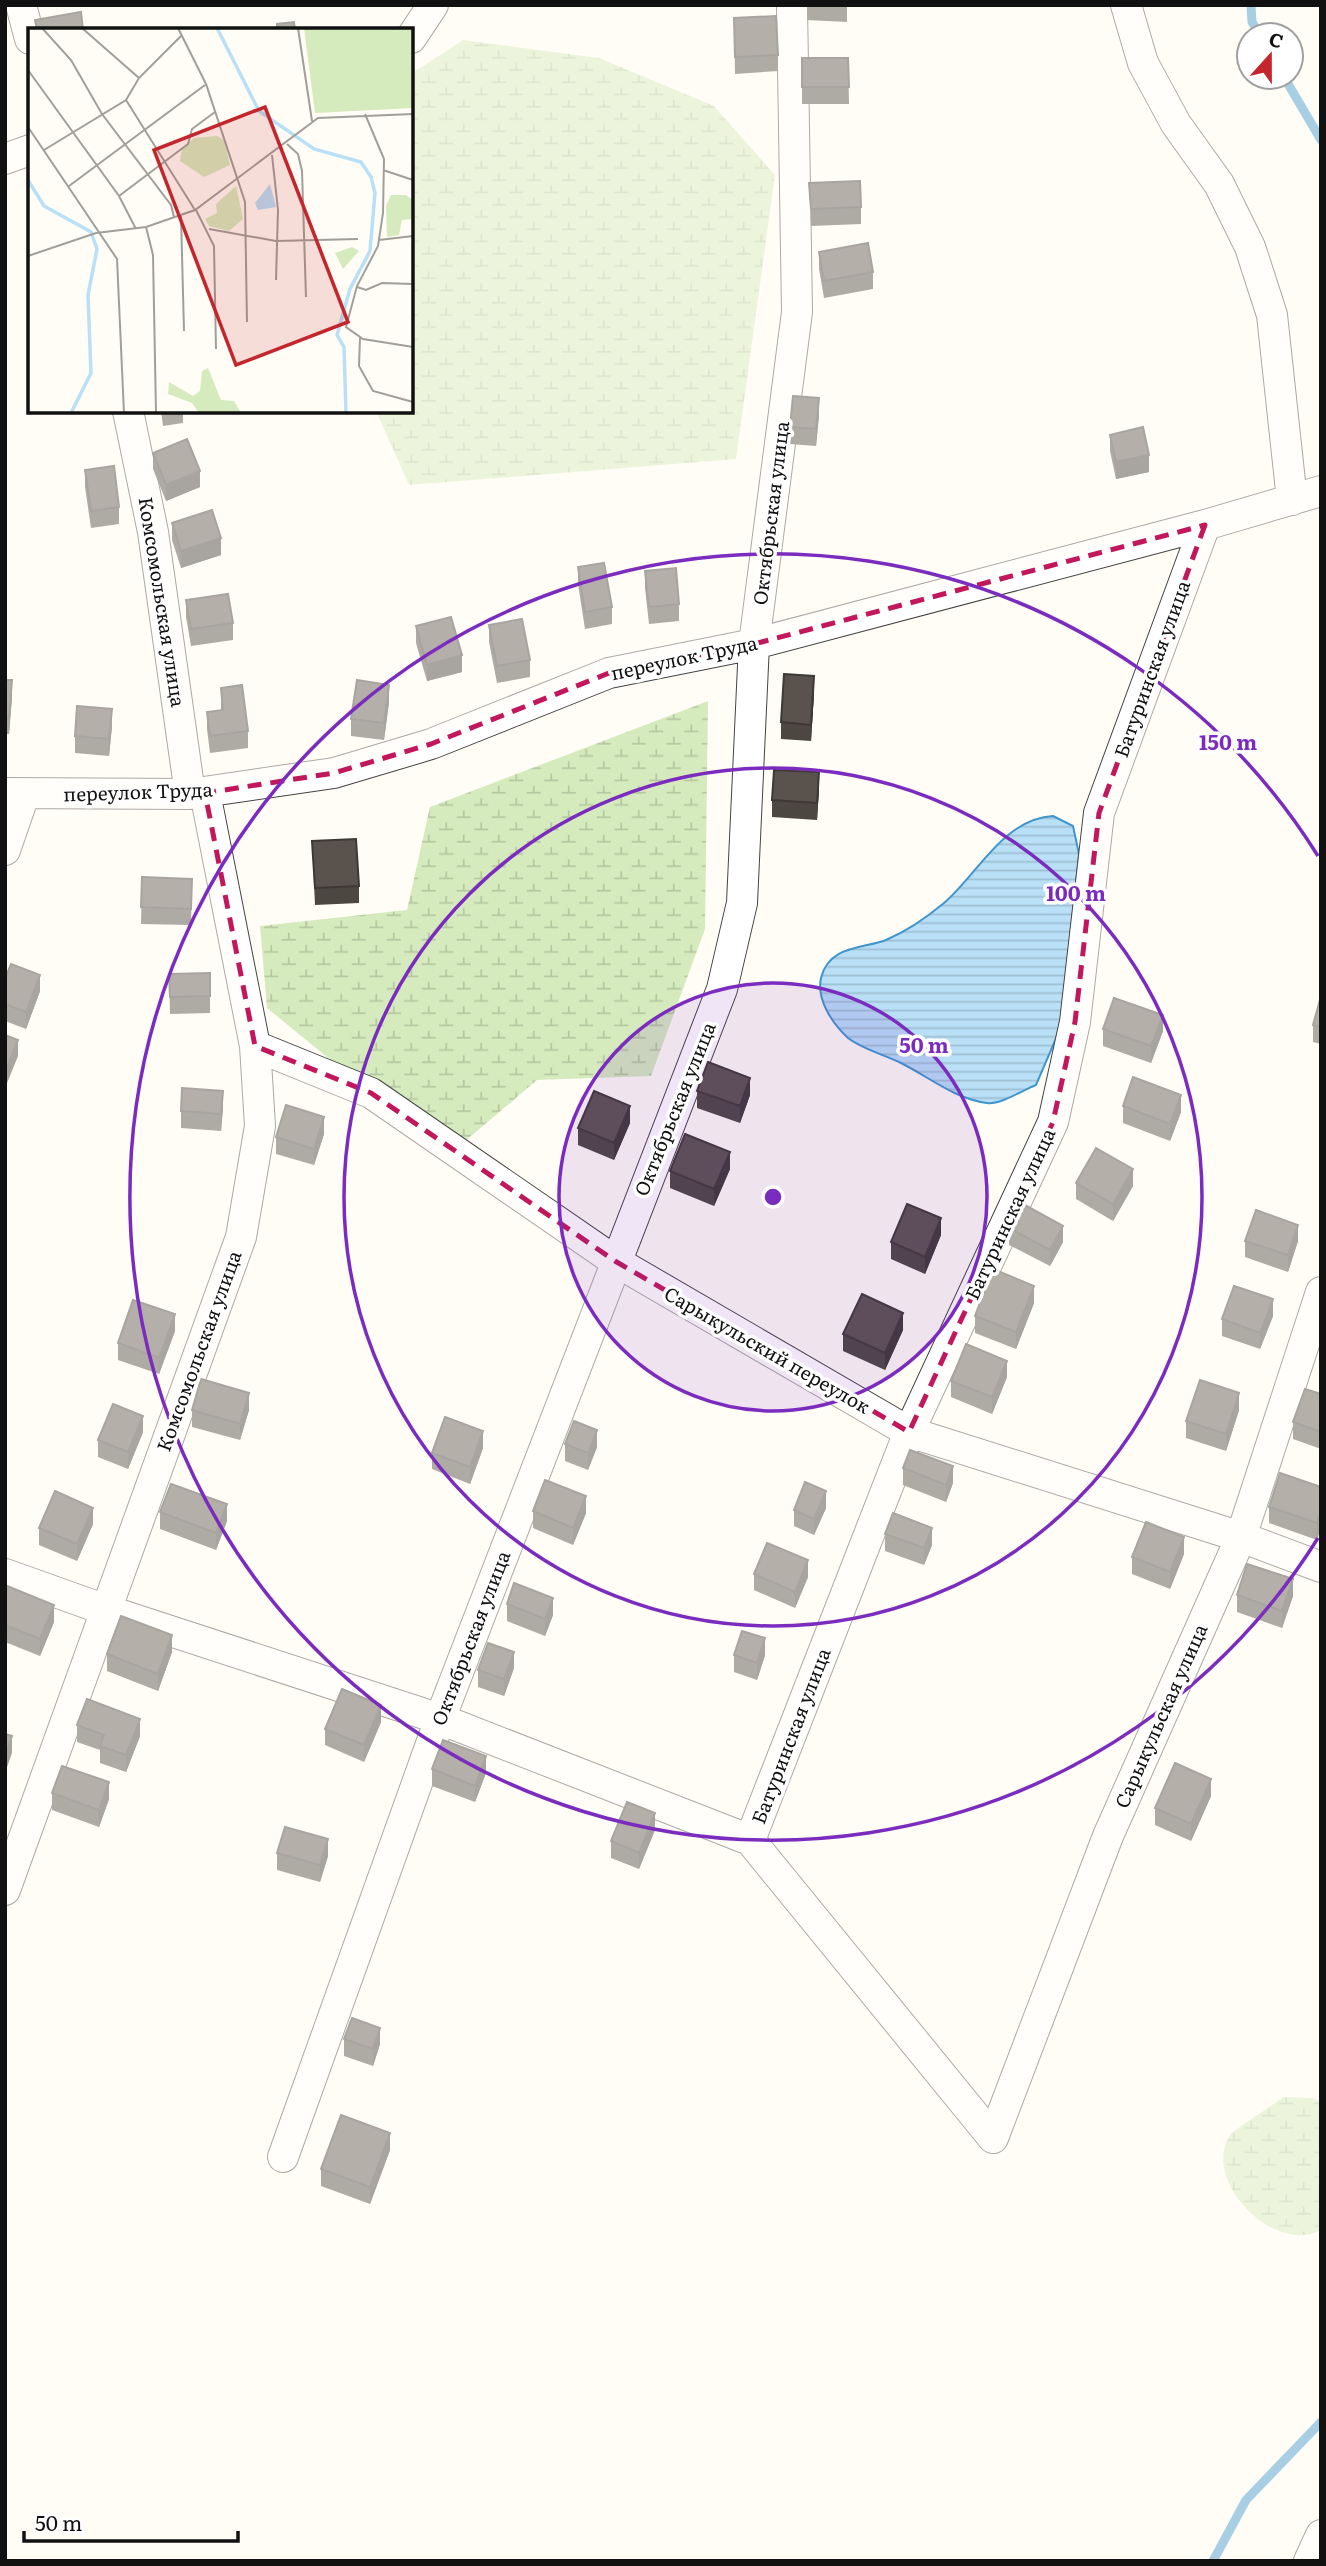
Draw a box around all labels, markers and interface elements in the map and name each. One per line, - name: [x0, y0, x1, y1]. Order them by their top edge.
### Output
- north arrow: [1235, 21, 1305, 91]
- text: С: [1265, 24, 1288, 55]
- inset map: [28, 28, 413, 413]
- street label: Октябрьская улица: [745, 419, 795, 606]
- street label: Комсомольская улица: [133, 495, 194, 710]
- street label: Батуринская улица: [1106, 576, 1196, 761]
- street label: переулок Труда: [608, 628, 760, 686]
- text: 150 m: [1199, 725, 1257, 756]
- street label: переулок Труда: [63, 774, 214, 808]
- text: 100 m: [1046, 876, 1106, 907]
- street label: Октябрьская улица: [626, 1017, 722, 1200]
- text: 50 m: [899, 1028, 949, 1059]
- street label: Батуринская улица: [957, 1122, 1062, 1304]
- centre of rings: [761, 1185, 785, 1209]
- street label: Комсомольская улица: [149, 1246, 248, 1455]
- street label: Сарыкульский переулок: [659, 1279, 876, 1420]
- street label: Октябрьская улица: [424, 1545, 517, 1729]
- street label: Сарыкульская улица: [1107, 1618, 1214, 1812]
- street label: Батуринская улица: [744, 1643, 837, 1828]
- scale bar: [24, 2500, 238, 2544]
- text: 50 m: [35, 2506, 82, 2537]

